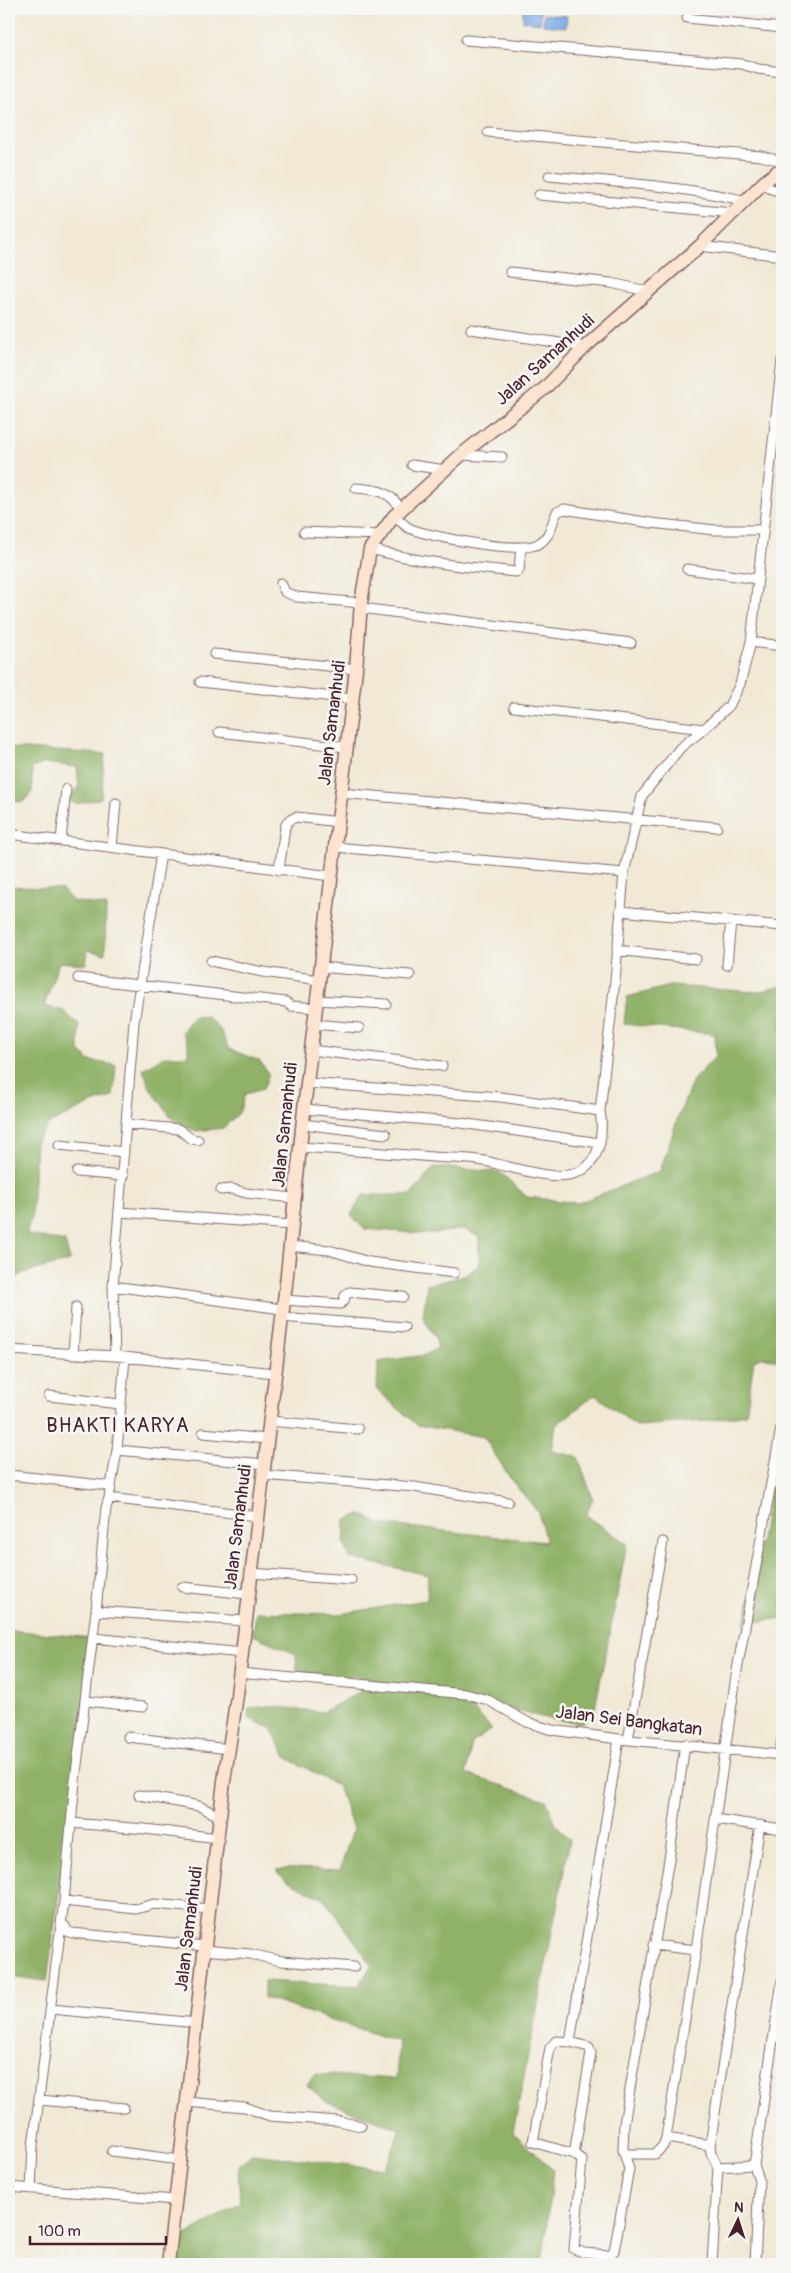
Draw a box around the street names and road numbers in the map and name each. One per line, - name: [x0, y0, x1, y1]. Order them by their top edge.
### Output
- street label: Jalan Samanhudi: [491, 309, 599, 411]
- street label: Jalan Samanhudi: [313, 659, 351, 787]
- street label: Jalan Samanhudi: [267, 1061, 303, 1189]
- street label: Jalan Samanhudi: [219, 1463, 257, 1591]
- street label: Jalan Sei Bangkatan: [554, 1701, 704, 1741]
- street label: Jalan Samanhudi: [170, 1865, 208, 1993]

